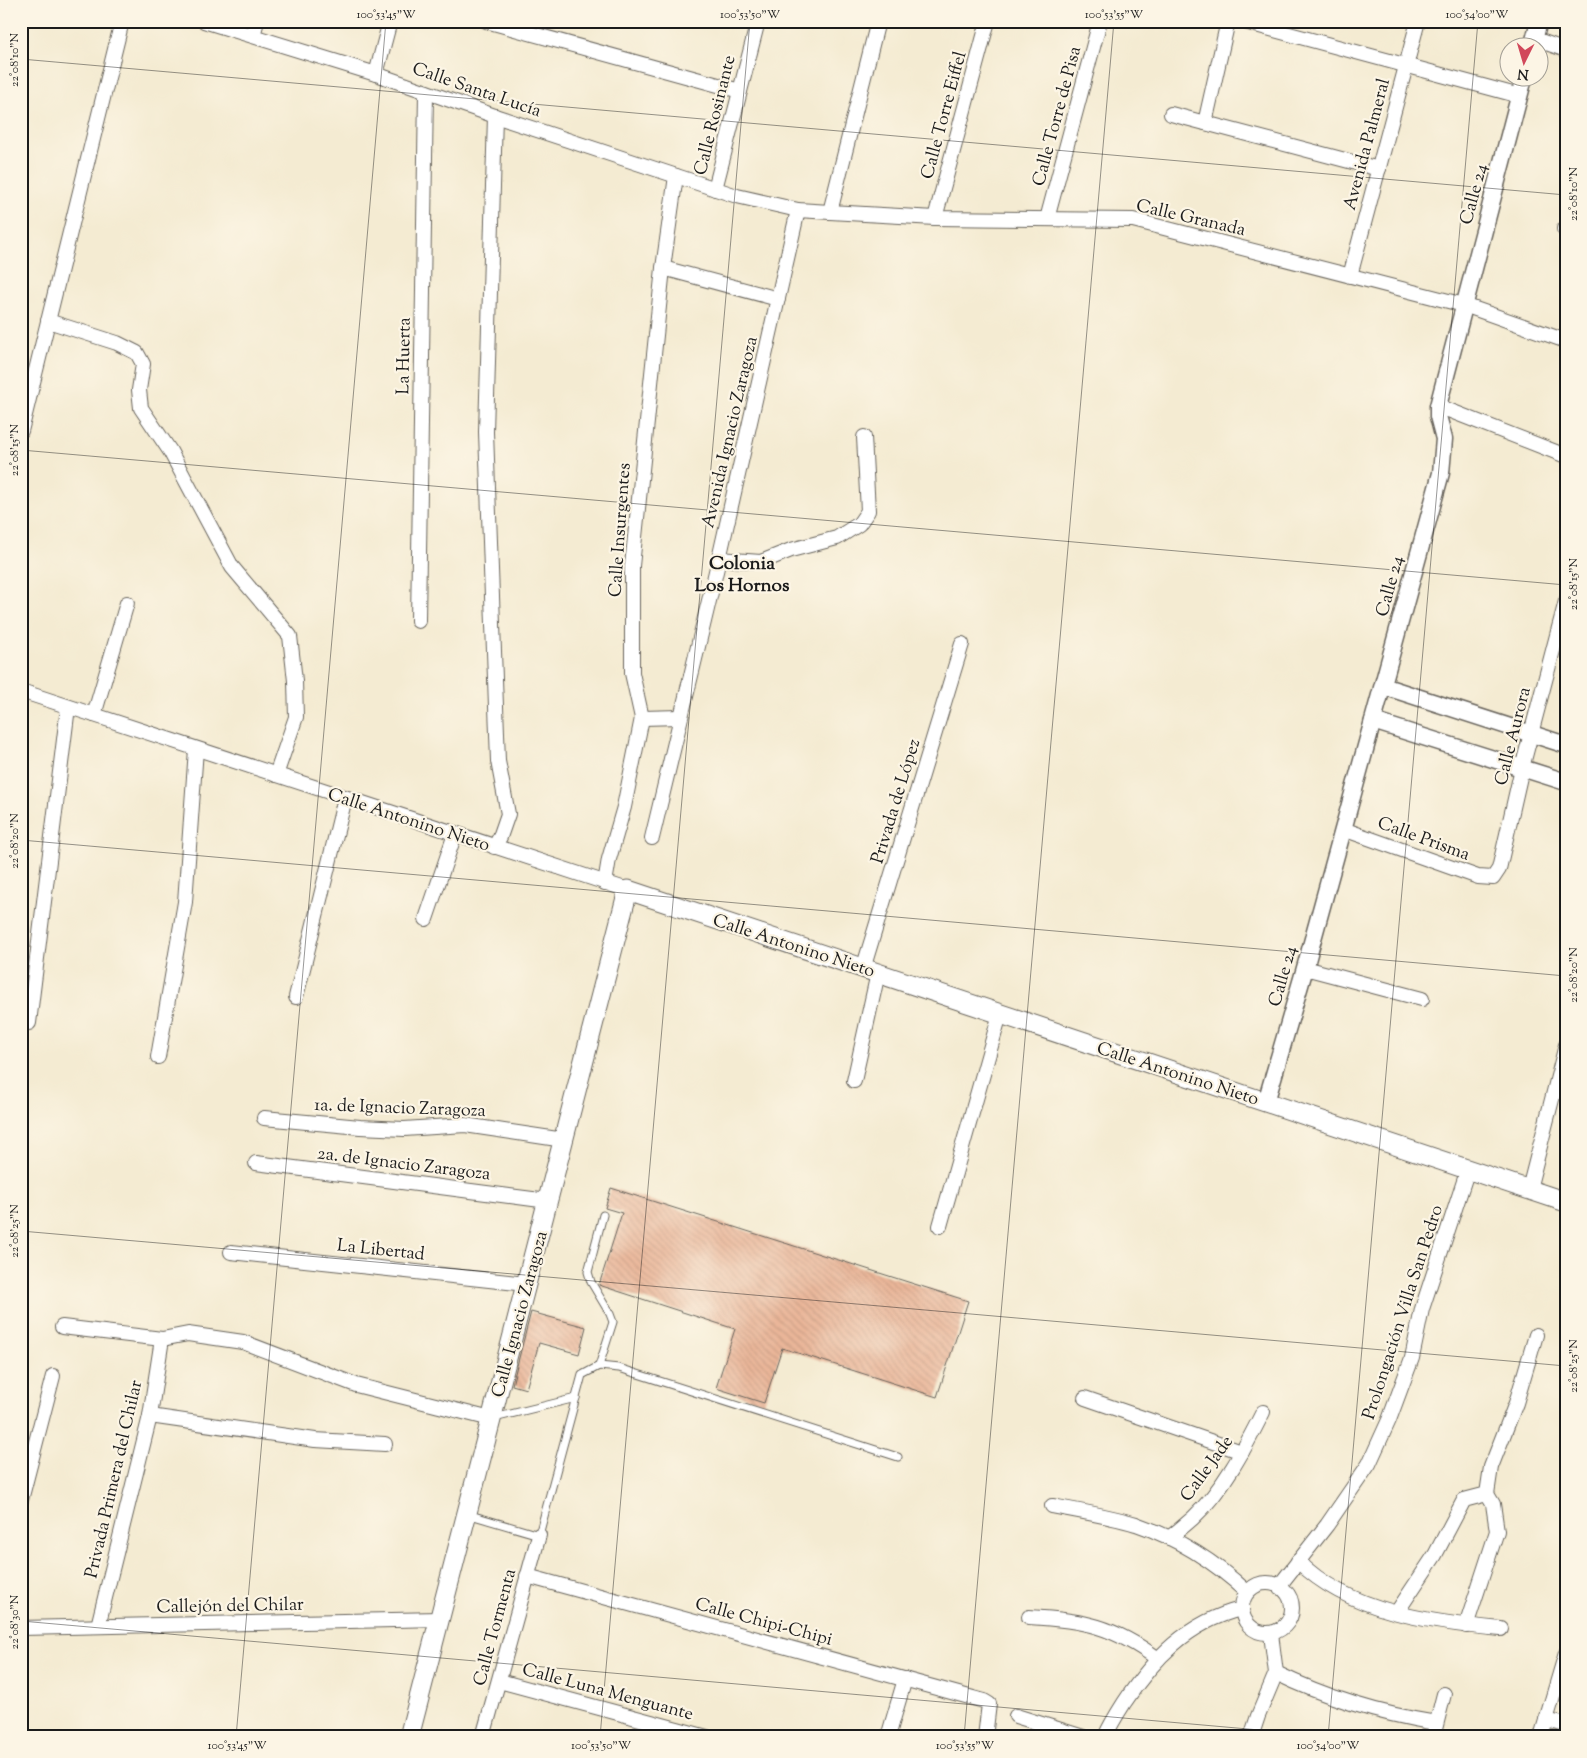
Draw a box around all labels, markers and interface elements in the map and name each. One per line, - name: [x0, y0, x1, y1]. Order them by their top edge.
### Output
- text: 100°53'45"W: [357, 6, 416, 24]
- text: 100°53'50"W: [720, 6, 781, 24]
- text: 100°53'55"W: [1085, 6, 1144, 24]
- text: 100°54'00"W: [1446, 6, 1509, 24]
- text: 22°08'10"N: [6, 33, 24, 87]
- north arrow: [1500, 38, 1550, 88]
- street label: Calle Torre de Pisa: [1027, 44, 1089, 189]
- street label: Calle Torre Eiffel: [915, 49, 974, 182]
- street label: Calle Rosinante: [688, 53, 743, 178]
- street label: Calle Santa Lucía: [408, 57, 544, 125]
- text: N: [1517, 63, 1529, 83]
- street label: Avenida Palmeral: [1338, 76, 1398, 213]
- street label: Calle 24: [1454, 161, 1496, 228]
- text: 22°08'10"N: [1565, 167, 1583, 221]
- street label: Calle Granada: [1133, 194, 1248, 244]
- street label: La Huerta: [391, 317, 419, 395]
- street label: Avenida Ignacio Zaragoza: [696, 334, 766, 531]
- text: 22°08'15"N: [6, 423, 24, 476]
- street label: Calle Insurgentes: [603, 462, 639, 598]
- district label: Colonia Los Hornos: [695, 551, 790, 600]
- street label: Calle 24: [1370, 553, 1412, 620]
- text: 22°08'15"N: [1565, 557, 1583, 610]
- street label: Calle Aurora: [1489, 685, 1539, 788]
- street label: Privada de López: [866, 736, 928, 867]
- street label: Calle Antonino Nieto: [324, 782, 493, 859]
- street label: Calle Prisma: [1373, 811, 1473, 869]
- text: 22°08'20"N: [6, 813, 24, 869]
- street label: Calle Antonino Nieto: [709, 908, 878, 985]
- street label: Calle 24: [1263, 943, 1305, 1010]
- text: 22°08'20"N: [1565, 947, 1583, 1003]
- street label: Calle Antonino Nieto: [1093, 1036, 1262, 1113]
- street label: 1a. de Ignacio Zaragoza: [314, 1093, 486, 1125]
- street label: 2a. de Ignacio Zaragoza: [316, 1141, 492, 1188]
- street label: Prolongación Villa San Pedro: [1357, 1202, 1451, 1423]
- text: 22°08'25"N: [6, 1204, 24, 1258]
- street label: Calle Ignacio Zaragoza: [486, 1228, 556, 1401]
- street label: La Libertad: [336, 1233, 426, 1269]
- text: 22°08'25"N: [1565, 1339, 1583, 1393]
- street label: Privada Primera del Chilar: [80, 1378, 150, 1581]
- street label: Calle Jade: [1175, 1431, 1241, 1508]
- street label: Calle Tormenta: [468, 1566, 524, 1689]
- street label: Calle Chipi-Chipi: [692, 1592, 835, 1654]
- street label: Callejón del Chilar: [156, 1593, 304, 1621]
- text: 22°08'30"N: [6, 1594, 24, 1649]
- street label: Calle Luna Menguante: [519, 1658, 696, 1728]
- text: 100°53'45"W: [208, 1737, 267, 1755]
- text: 100°53'50"W: [571, 1737, 632, 1755]
- text: 100°53'55"W: [936, 1737, 995, 1755]
- text: 100°54'00"W: [1297, 1737, 1360, 1755]

